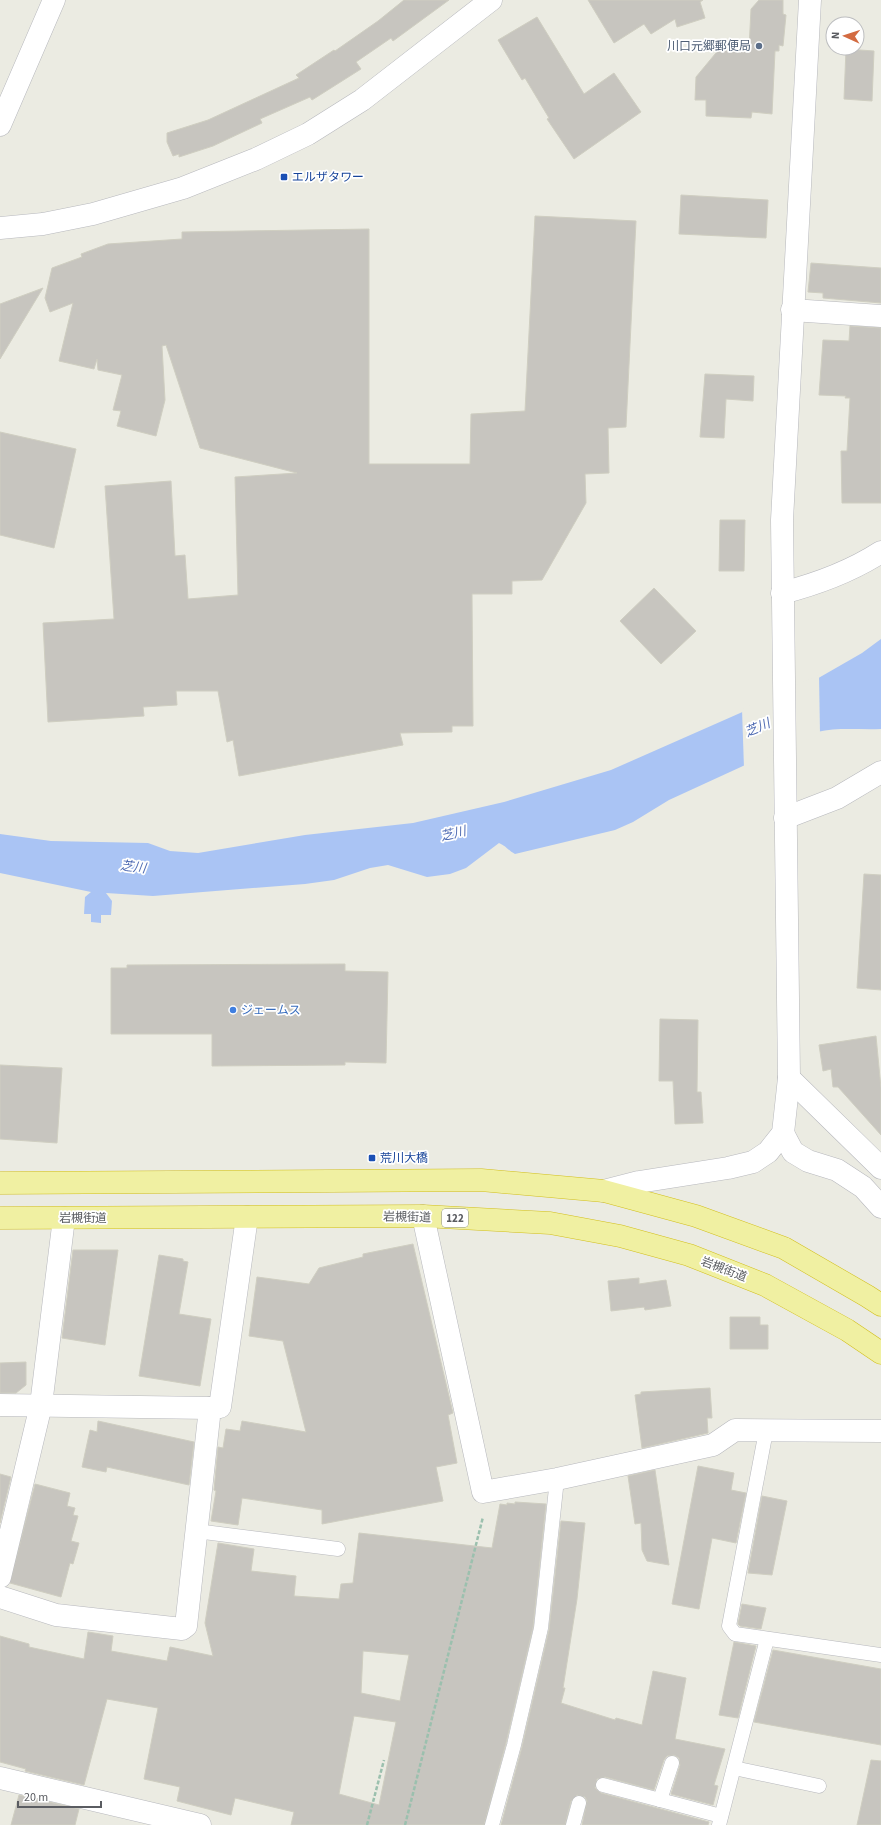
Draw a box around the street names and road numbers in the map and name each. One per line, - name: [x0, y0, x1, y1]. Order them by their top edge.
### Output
- street label: 岩槻街道: [383, 1209, 431, 1226]
- road number: 122: [442, 1209, 468, 1227]
- street label: 岩槻街道: [59, 1210, 107, 1227]
- street label: 岩槻街道: [698, 1253, 749, 1286]

